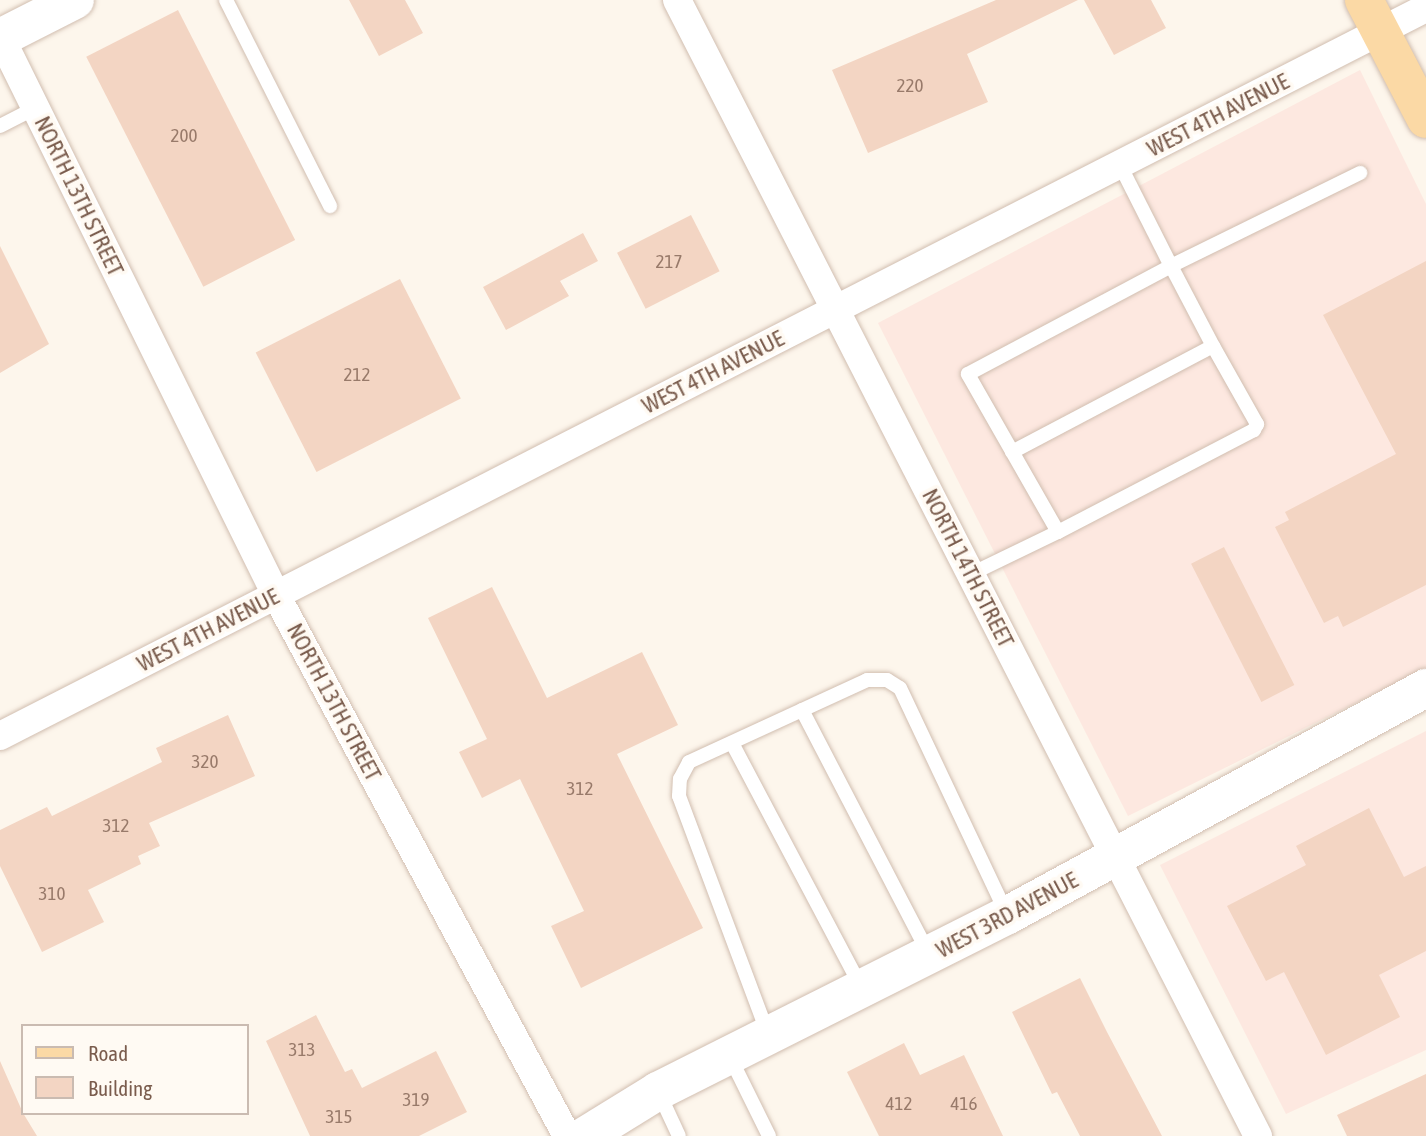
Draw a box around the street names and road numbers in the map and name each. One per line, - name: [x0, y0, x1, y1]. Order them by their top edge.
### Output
- street label: WEST 4TH AVENUE: [1142, 67, 1294, 163]
- street label: NORTH 13TH STREET: [28, 112, 130, 280]
- street label: WEST 4TH AVENUE: [637, 324, 789, 420]
- street label: NORTH 14TH STREET: [916, 484, 1020, 652]
- street label: WEST 4TH AVENUE: [132, 582, 284, 678]
- street label: NORTH 13TH STREET: [281, 619, 387, 785]
- street label: WEST 3RD AVENUE: [931, 866, 1083, 964]

